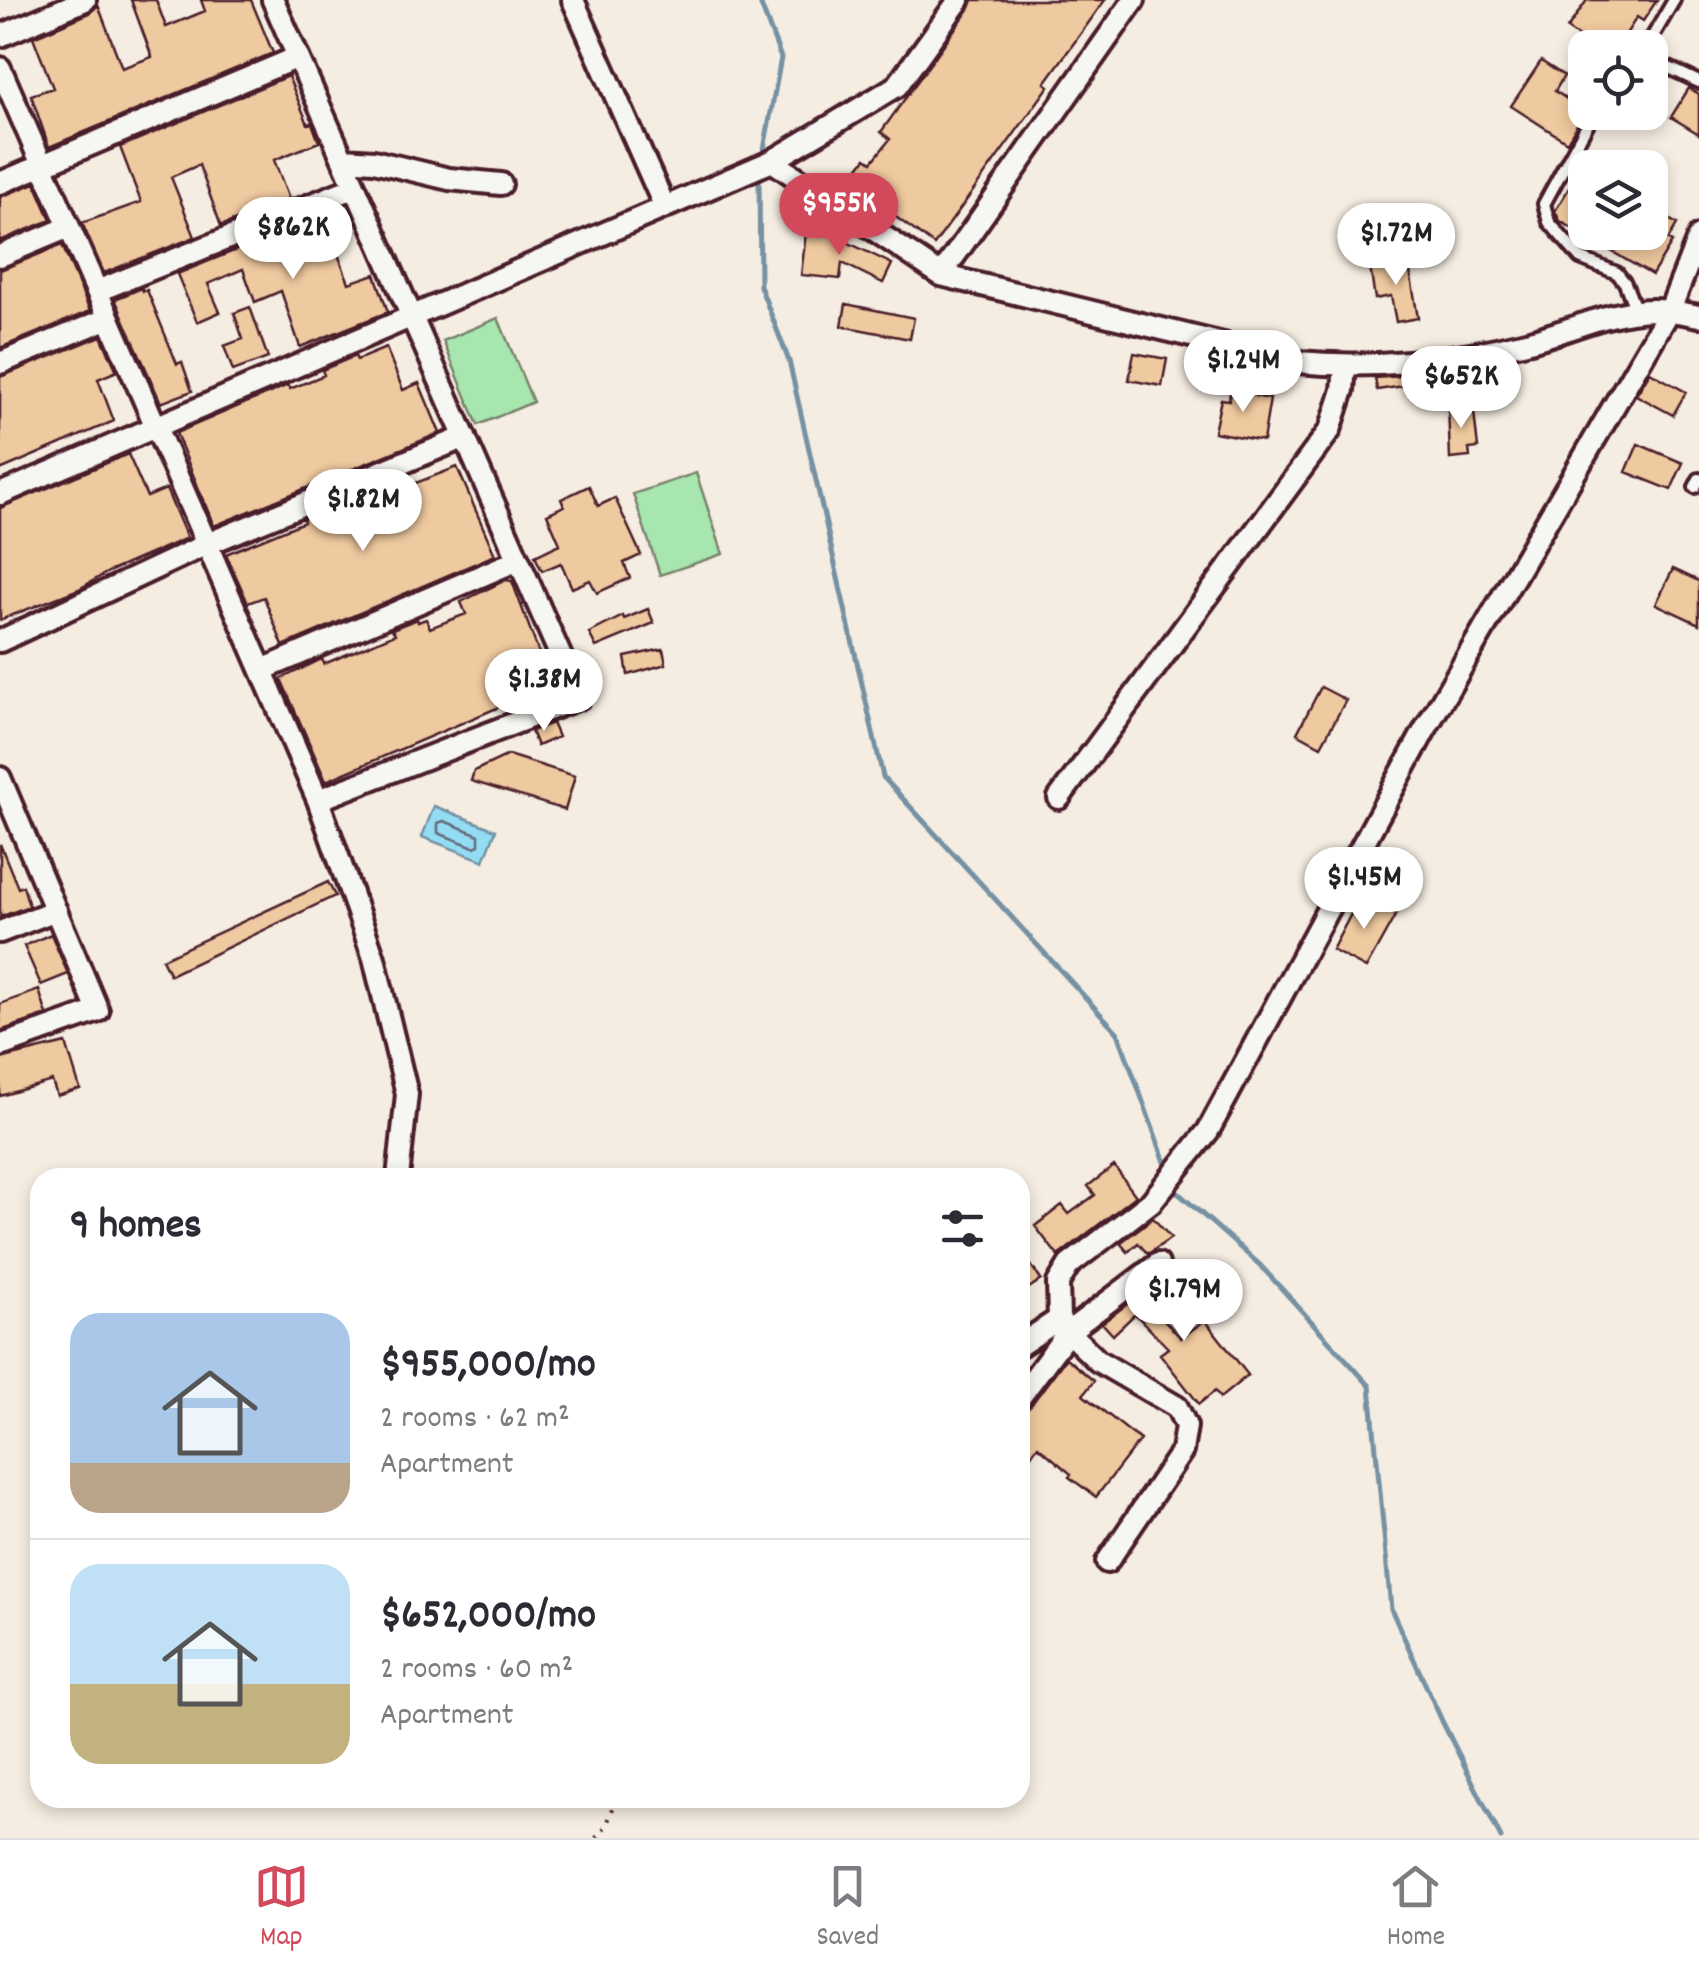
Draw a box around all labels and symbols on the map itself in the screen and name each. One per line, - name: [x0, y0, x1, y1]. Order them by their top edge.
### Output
- pin: $955K: [769, 173, 909, 258]
- pin: $862K: [223, 197, 363, 282]
- pin: $1.72M: [1315, 203, 1477, 288]
- pin: $1.24M: [1162, 330, 1324, 415]
- pin: $652K: [1391, 346, 1531, 431]
- pin: $1.82M: [282, 469, 444, 554]
- pin: $1.38M: [463, 649, 625, 734]
- pin: $1.45M: [1283, 847, 1445, 932]
- pin: $1.79M: [1103, 1259, 1265, 1344]

